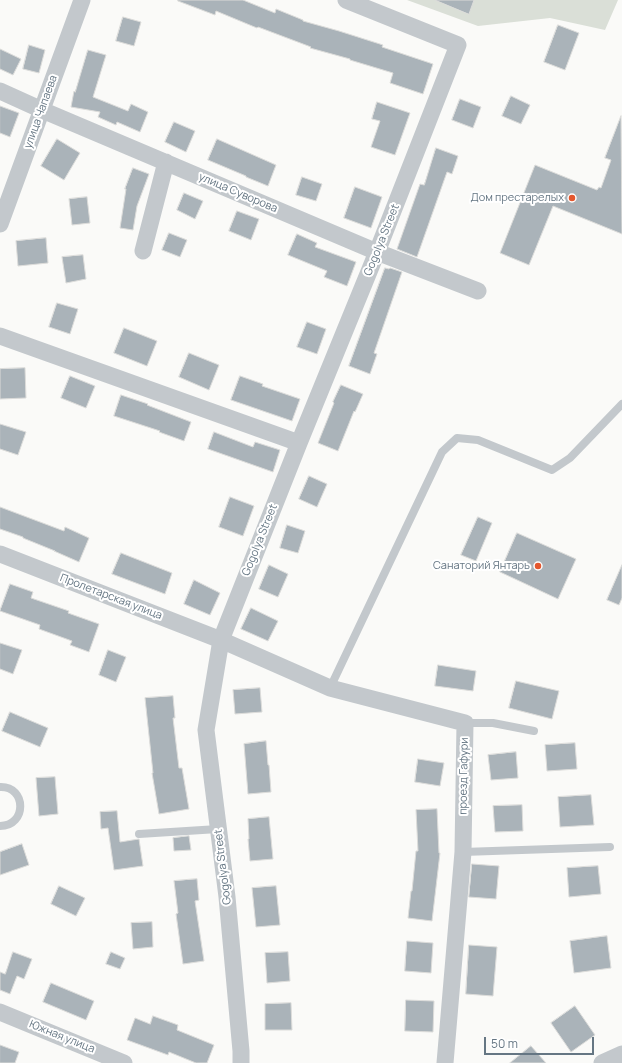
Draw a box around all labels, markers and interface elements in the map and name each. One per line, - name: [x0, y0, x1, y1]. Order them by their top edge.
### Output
- street label: улица Чапаева: [22, 73, 60, 151]
- street label: улица Суворова: [197, 170, 279, 216]
- place label: Дом престарелых: [471, 191, 564, 205]
- marker: Дом престарелых: [567, 193, 577, 203]
- street label: Gogolya Street: [362, 202, 402, 278]
- street label: Gogolya Street: [240, 502, 280, 578]
- place label: Санаторий Янтарь: [433, 559, 530, 573]
- marker: Санаторий Янтарь: [533, 561, 543, 571]
- street label: Пролетарская улица: [58, 571, 164, 623]
- street label: проезд Гафури: [457, 737, 471, 815]
- street label: Gogolya Street: [212, 828, 234, 906]
- street label: Южная улица: [27, 1018, 97, 1056]
- scale bar: [486, 1029, 596, 1055]
- text: 50 m: [491, 1035, 518, 1052]

